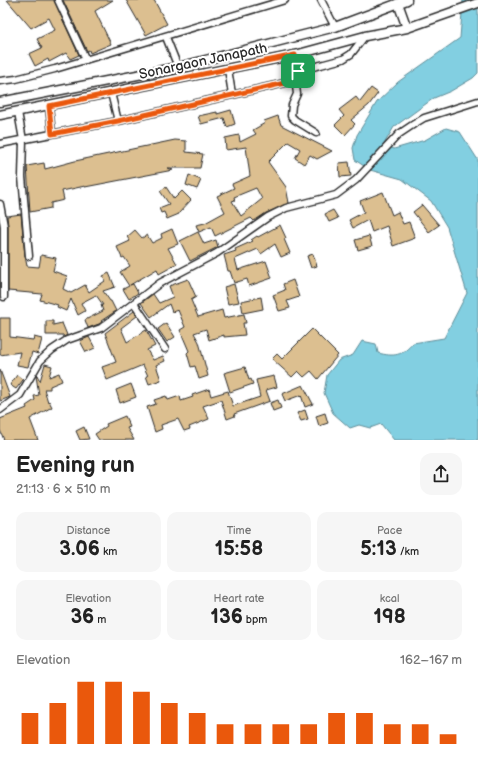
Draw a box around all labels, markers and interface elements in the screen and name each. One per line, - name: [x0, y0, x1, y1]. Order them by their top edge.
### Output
- street label: Sonargaon Janapath: [137, 39, 269, 83]
- pin: [281, 54, 315, 88]
- icon: arrive: [287, 60, 309, 82]
- text: Evening run: [16, 452, 135, 479]
- button: share: [420, 453, 462, 495]
- text: 21:13 · 6 × 510 m: [16, 481, 111, 497]
- text: Distance: [66, 524, 110, 537]
- text: Time: [227, 524, 251, 537]
- text: Pace: [377, 524, 402, 537]
- text: 3.06: [59, 537, 100, 561]
- text: 15:58: [215, 537, 263, 561]
- text: 5:13: [360, 537, 397, 561]
- text: km: [100, 545, 117, 558]
- text: /km: [397, 545, 419, 558]
- text: Elevation: [65, 592, 111, 605]
- text: Heart rate: [214, 592, 264, 605]
- text: kcal: [380, 592, 400, 605]
- text: 36: [70, 605, 94, 629]
- text: 136: [211, 605, 243, 629]
- text: 198: [374, 605, 406, 629]
- text: m: [94, 613, 106, 626]
- text: bpm: [243, 613, 267, 626]
- text: Elevation: [16, 652, 70, 668]
- text: 162–167 m: [400, 652, 462, 668]

